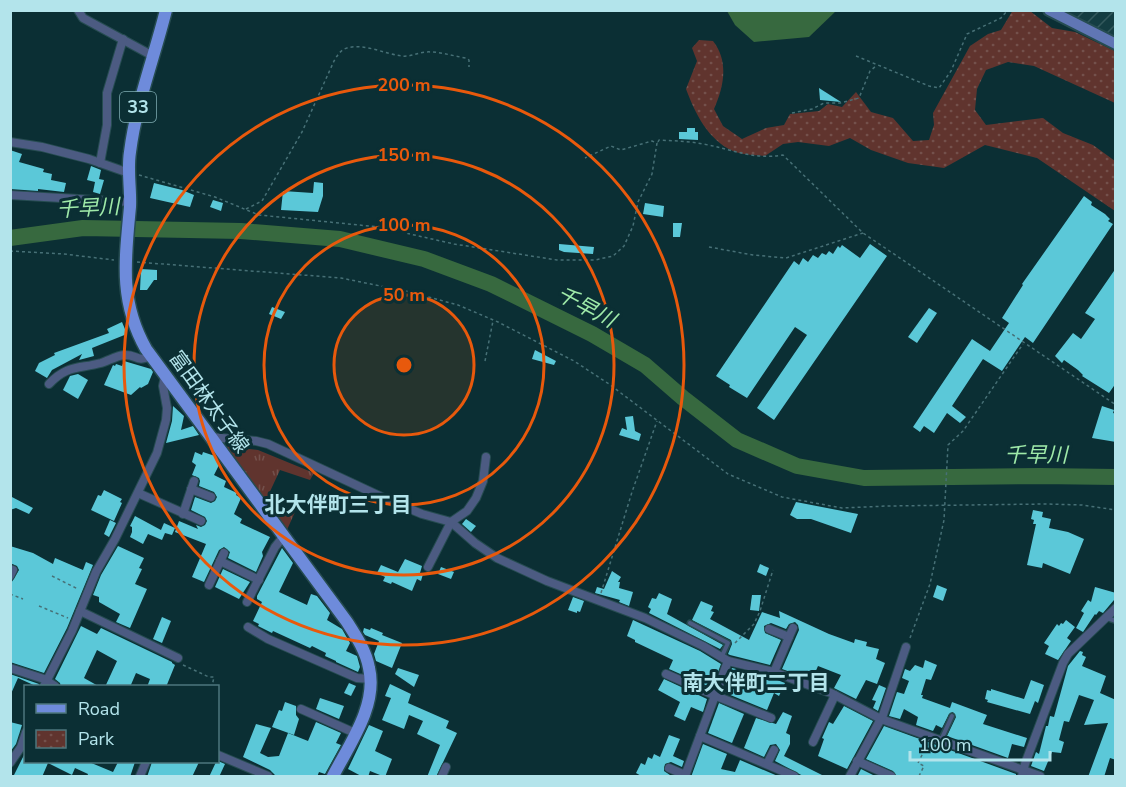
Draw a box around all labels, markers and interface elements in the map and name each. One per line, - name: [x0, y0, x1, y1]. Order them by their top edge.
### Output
- text: 200 m: [377, 73, 431, 97]
- road number: 33: [120, 92, 156, 122]
- text: 150 m: [377, 143, 431, 167]
- water label: 千早川: [56, 192, 122, 224]
- text: 100 m: [377, 213, 431, 237]
- water label: 千早川: [552, 280, 622, 335]
- text: 50 m: [383, 283, 425, 307]
- street label: 富田林太子線: [163, 346, 255, 458]
- centre of rings: [394, 355, 414, 375]
- water label: 千早川: [1005, 441, 1069, 469]
- district label: 北大伴町三丁目: [265, 491, 412, 519]
- district label: 南大伴町二丁目: [683, 669, 830, 697]
- legend: [24, 685, 219, 763]
- text: Road: [78, 697, 120, 721]
- scale bar: [910, 724, 1050, 762]
- text: Park: [78, 727, 115, 751]
- text: 100 m: [919, 733, 971, 757]

